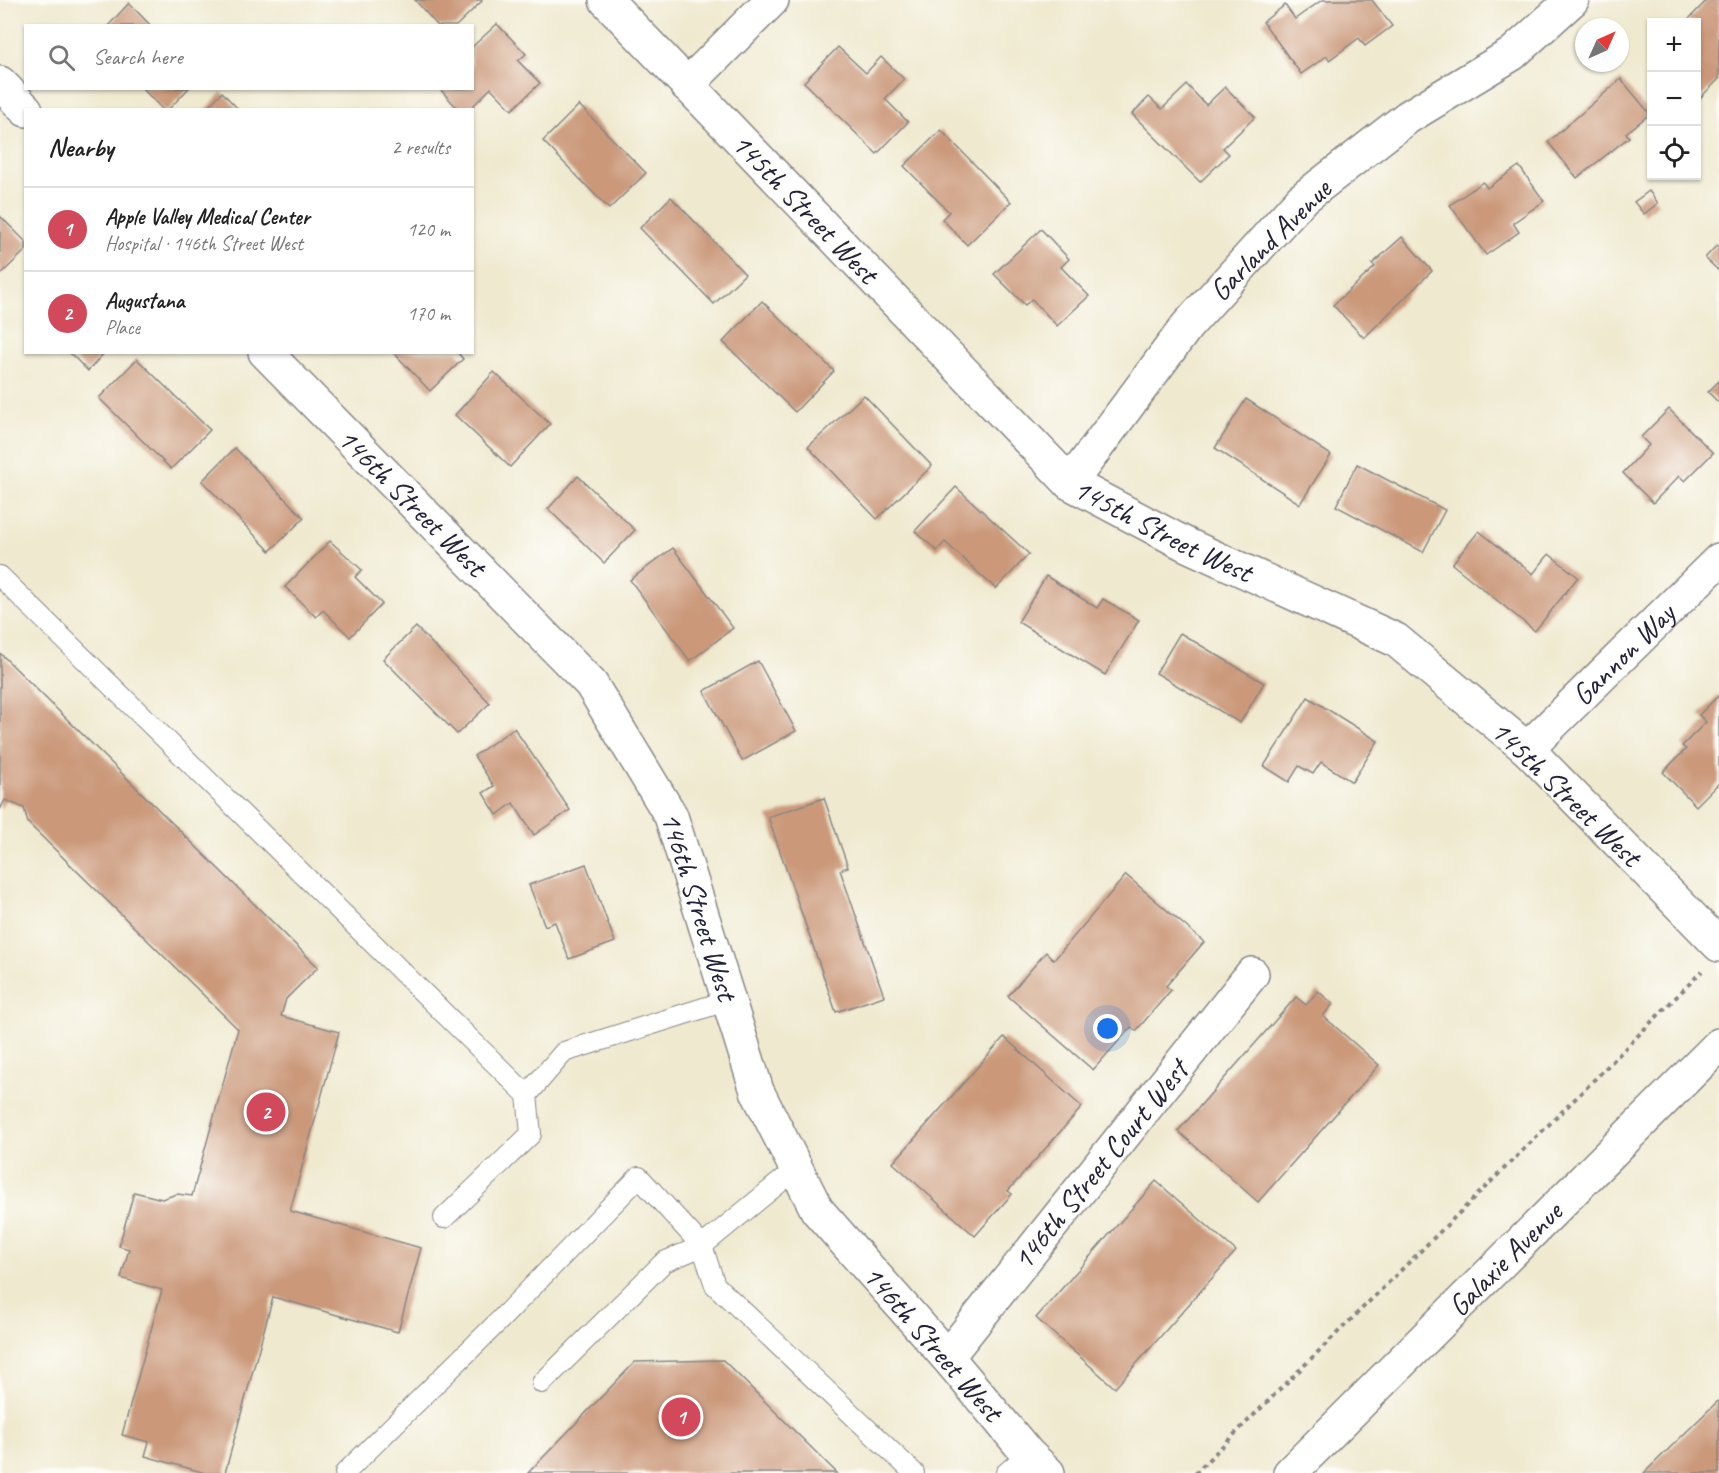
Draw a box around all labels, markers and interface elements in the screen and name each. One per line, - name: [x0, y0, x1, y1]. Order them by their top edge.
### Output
- north arrow: [1575, 18, 1629, 72]
- map controls: [1647, 18, 1701, 180]
- button: +: [1647, 18, 1701, 72]
- search box: [24, 24, 474, 90]
- icon: search: [45, 41, 78, 74]
- text: Search here: [93, 43, 183, 71]
- button: −: [1647, 72, 1701, 126]
- street label: 145th Street West: [724, 125, 888, 293]
- button: locate: [1647, 126, 1701, 180]
- text: Nearby: [48, 131, 113, 164]
- text: 2 results: [391, 135, 450, 160]
- street label: Garland Avenue: [1201, 169, 1341, 309]
- text: Apple Valley Medical Center: [105, 203, 310, 231]
- text: 1: [63, 217, 72, 242]
- text: 120 m: [407, 217, 450, 242]
- text: Hospital · 146th Street West: [105, 231, 303, 256]
- text: Augustana: [105, 287, 184, 315]
- text: 2: [63, 301, 72, 326]
- text: 170 m: [407, 301, 450, 326]
- text: Place: [105, 315, 140, 340]
- street label: 146th Street West: [330, 420, 496, 586]
- street label: 145th Street West: [1067, 469, 1261, 592]
- street label: Gannon Way: [1563, 593, 1685, 714]
- street label: 145th Street West: [1483, 712, 1651, 876]
- street label: 146th Street West: [652, 807, 747, 1008]
- your location: [1093, 1014, 1122, 1043]
- street label: 146th Street Court West: [1004, 1049, 1199, 1277]
- pin: 2: [246, 1090, 286, 1134]
- street label: Galaxie Avenue: [1440, 1192, 1572, 1324]
- street label: 146th Street West: [855, 1257, 1013, 1431]
- pin: 1: [662, 1394, 700, 1440]

